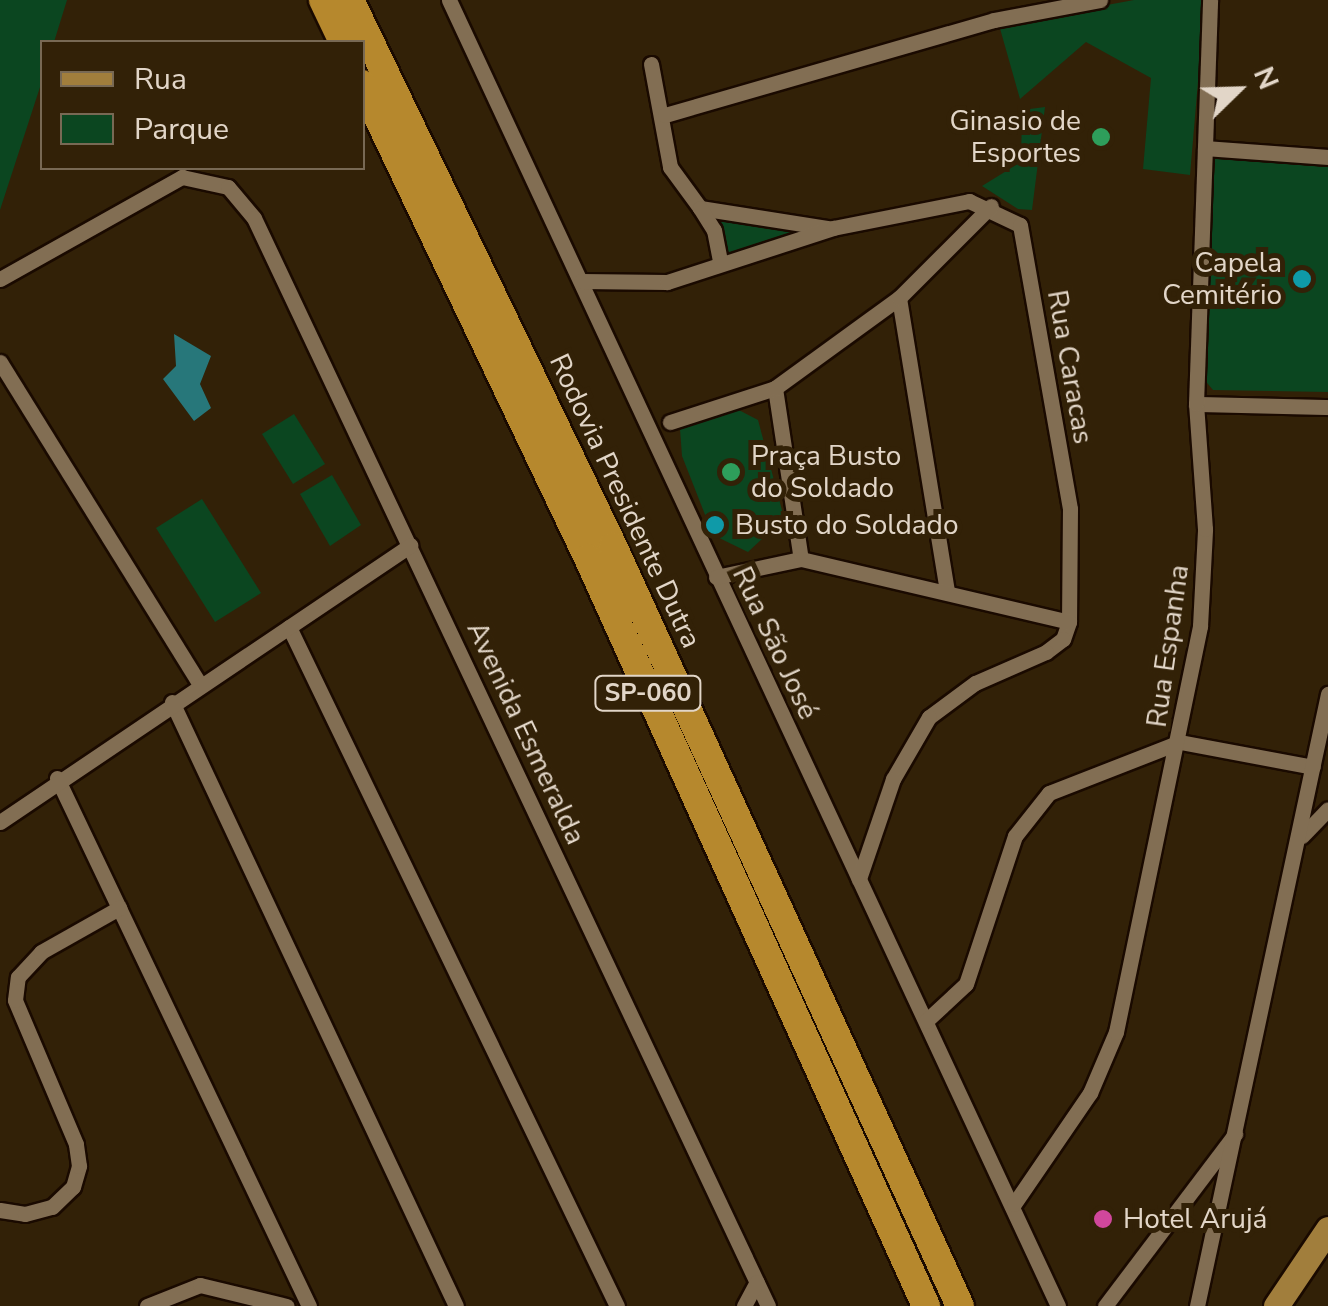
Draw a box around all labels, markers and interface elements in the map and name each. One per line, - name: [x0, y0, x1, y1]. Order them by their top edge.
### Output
- legend: [40, 40, 365, 170]
- north arrow: [1188, 40, 1288, 140]
- text: Rua: [134, 59, 187, 100]
- text: N: [1244, 61, 1287, 95]
- place label: Ginasio de Esportes: [949, 104, 1081, 170]
- text: Parque: [134, 109, 229, 150]
- marker: Ginasio de Esportes: [1090, 126, 1112, 148]
- place label: Capela Cemitério: [1162, 246, 1282, 312]
- marker: Capela Cemitério: [1291, 268, 1313, 290]
- street label: Rua Caracas: [1040, 287, 1100, 447]
- street label: Rodovia Presidente Dutra: [542, 349, 708, 653]
- place label: Praça Busto do Soldado: [751, 439, 901, 505]
- marker: Praça Busto do Soldado: [720, 461, 742, 483]
- place label: Busto do Soldado: [735, 508, 958, 542]
- marker: Busto do Soldado: [704, 514, 726, 536]
- street label: Rua São José: [725, 561, 825, 725]
- street label: Rua Espanha: [1140, 563, 1196, 729]
- street label: Avenida Esmeralda: [460, 616, 592, 850]
- road number: SP-060: [593, 673, 703, 713]
- place label: Hotel Arujá: [1123, 1202, 1267, 1236]
- marker: Hotel Arujá: [1092, 1208, 1114, 1230]

